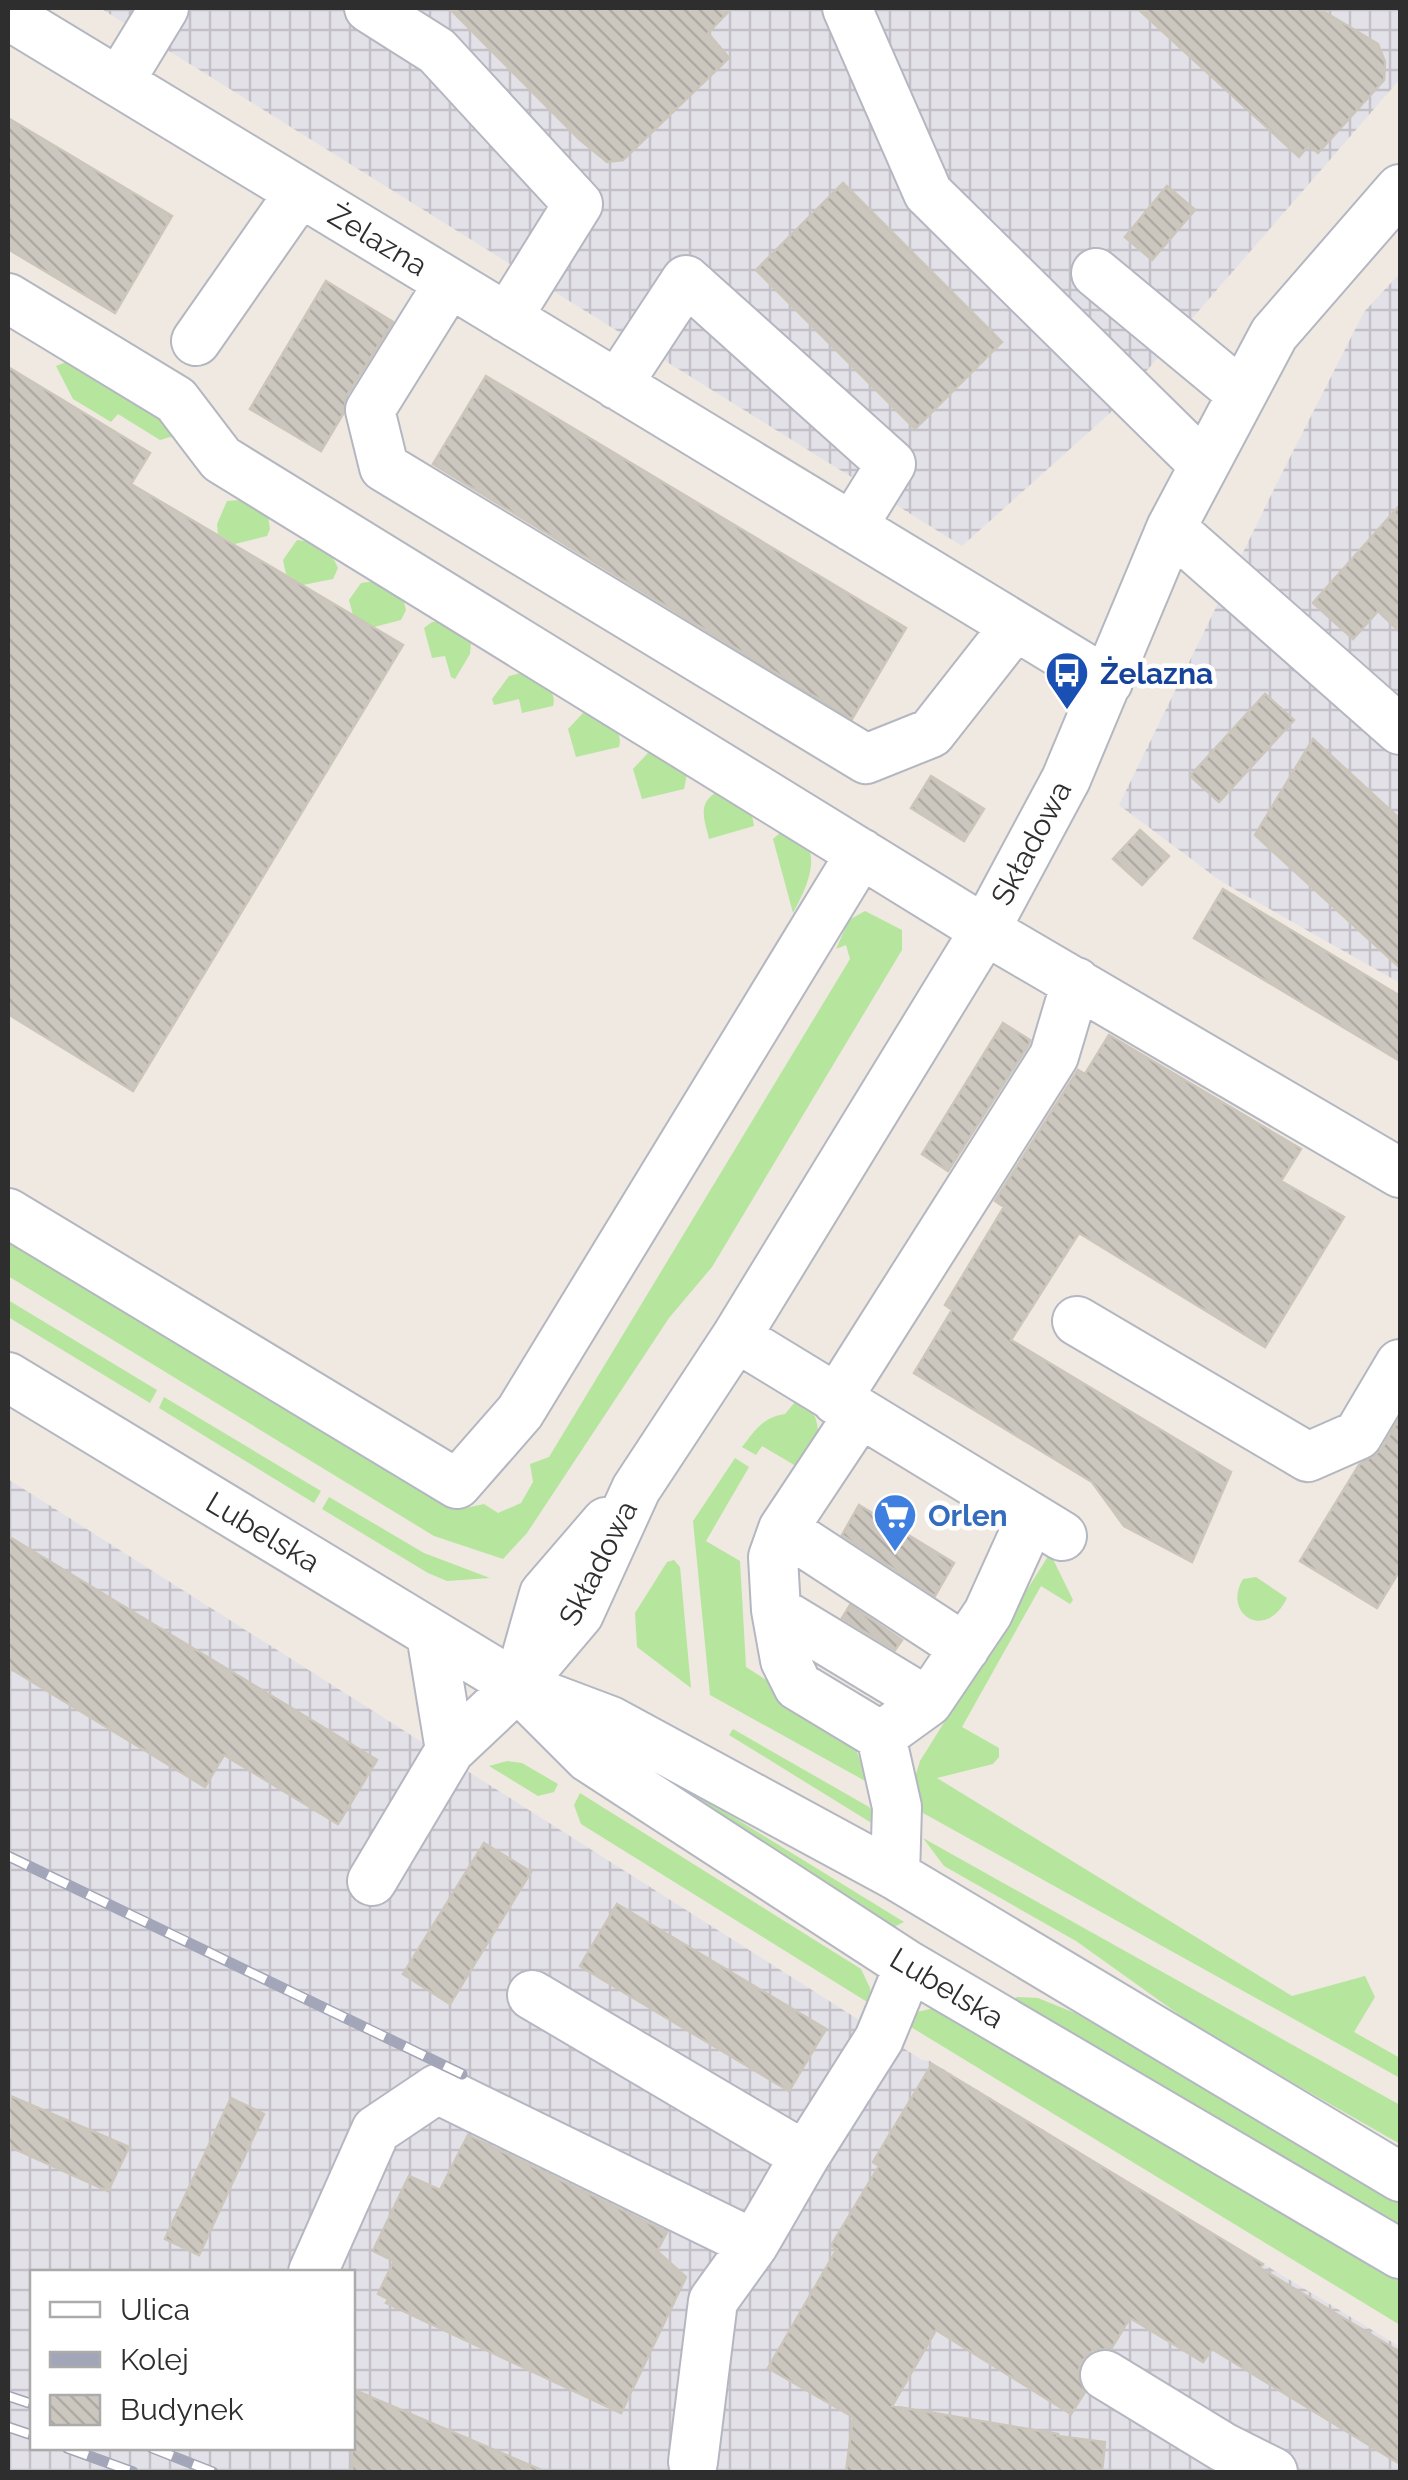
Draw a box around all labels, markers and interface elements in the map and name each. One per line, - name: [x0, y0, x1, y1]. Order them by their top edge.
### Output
- street label: Żelazna: [322, 197, 434, 283]
- bus stop icon: Żelazna: [1044, 650, 1090, 711]
- place label: Żelazna: [1100, 656, 1213, 691]
- street label: Składowa: [984, 775, 1078, 911]
- street label: Lubelska: [200, 1484, 326, 1580]
- supermarket icon: Orlen: [872, 1492, 918, 1553]
- street label: Składowa: [552, 1495, 644, 1631]
- place label: Orlen: [928, 1498, 1008, 1533]
- street label: Lubelska: [884, 1940, 1010, 2036]
- legend: [30, 2270, 355, 2450]
- text: Ulica: [120, 2292, 190, 2327]
- text: Kolej: [120, 2342, 189, 2377]
- text: Budynek: [120, 2392, 244, 2427]

